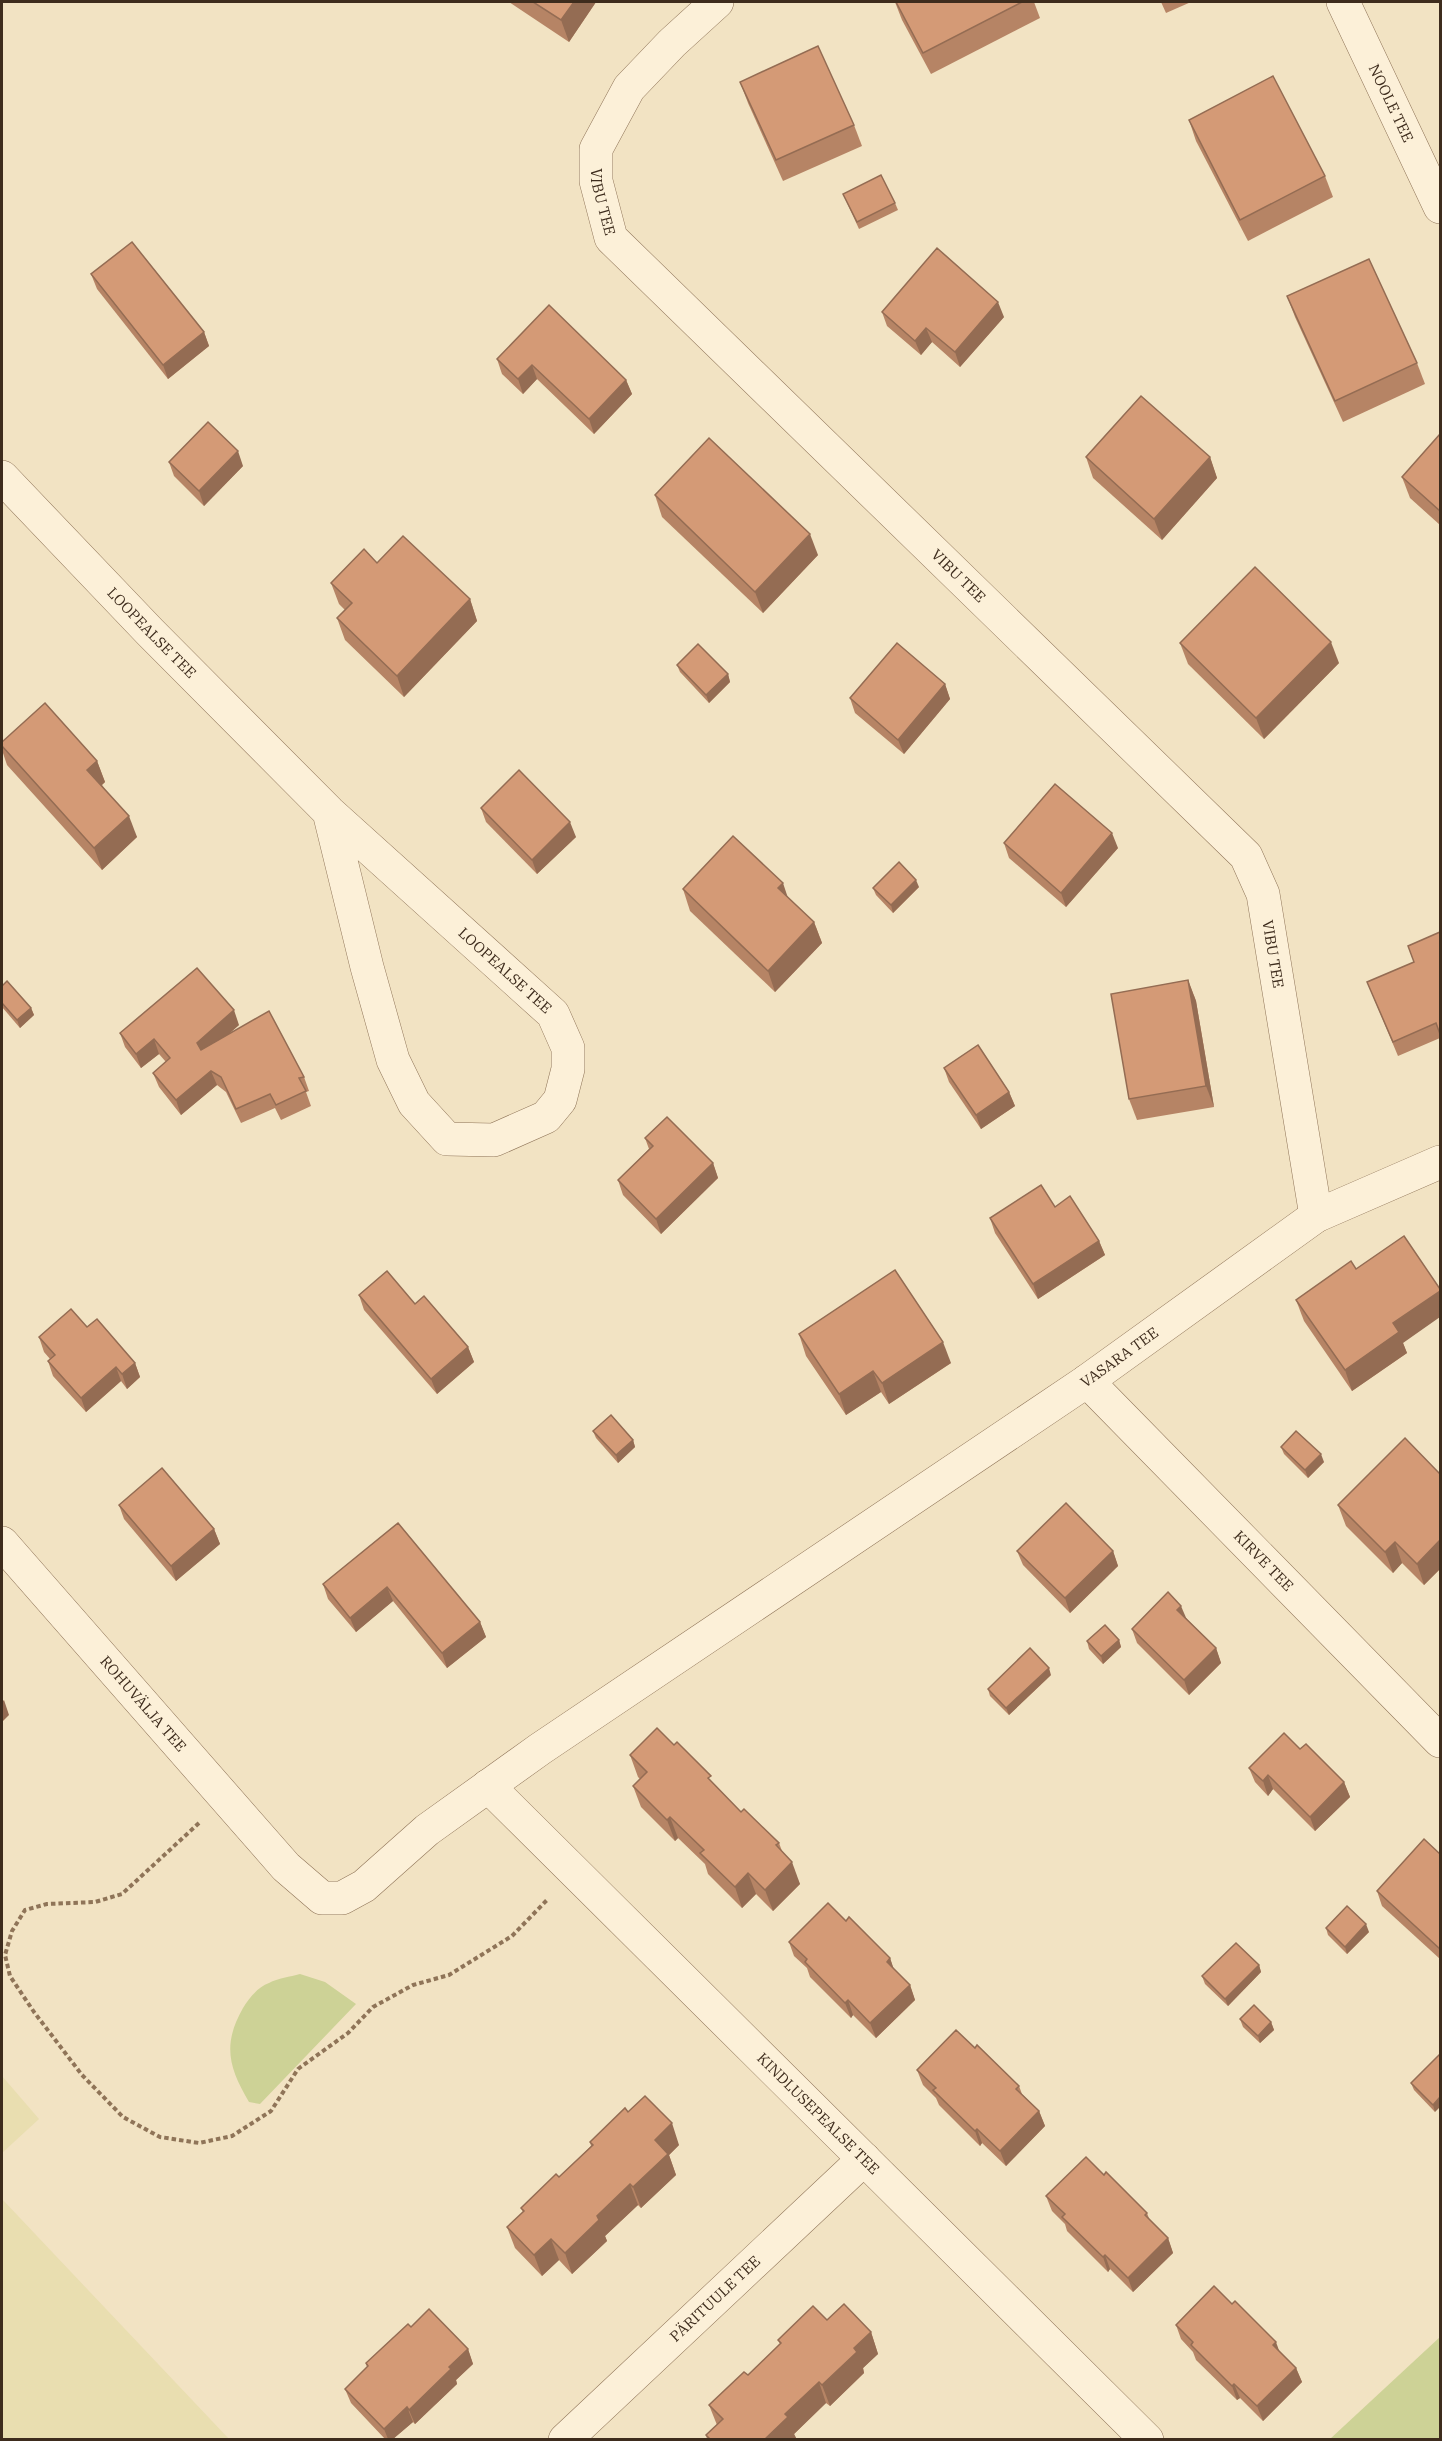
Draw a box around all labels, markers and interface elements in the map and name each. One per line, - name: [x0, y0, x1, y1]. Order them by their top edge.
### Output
- street label: NOOLE TEE: [1365, 61, 1418, 145]
- street label: VIBU TEE: [587, 168, 620, 237]
- street label: VIBU TEE: [927, 545, 990, 606]
- street label: LOOPEALSE TEE: [103, 583, 200, 682]
- street label: VIBU TEE: [1258, 919, 1288, 989]
- street label: LOOPEALSE TEE: [454, 923, 556, 1017]
- street label: VASARA TEE: [1077, 1323, 1162, 1392]
- street label: KIRVE TEE: [1230, 1526, 1298, 1595]
- street label: ROHUVÄLJA TEE: [96, 1652, 191, 1756]
- street label: KINDLUSEPEALSE TEE: [753, 2048, 884, 2178]
- street label: PÄRITUULE TEE: [666, 2252, 764, 2346]

